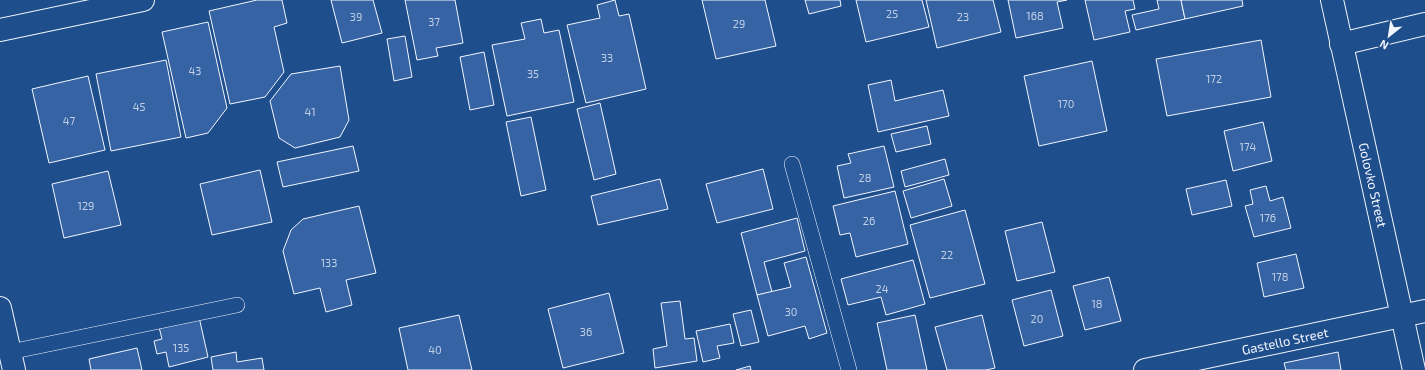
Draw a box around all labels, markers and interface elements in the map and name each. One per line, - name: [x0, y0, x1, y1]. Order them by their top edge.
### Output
- house number: 25: [886, 7, 898, 20]
- house number: 168: [1026, 9, 1044, 22]
- house number: 39: [350, 10, 362, 23]
- house number: 23: [957, 10, 969, 23]
- house number: 37: [428, 15, 440, 28]
- north arrow: [1369, 16, 1409, 56]
- house number: 29: [733, 17, 745, 30]
- text: N: [1377, 37, 1390, 53]
- house number: 33: [601, 51, 613, 64]
- house number: 43: [189, 64, 201, 77]
- house number: 35: [527, 67, 539, 80]
- house number: 172: [1206, 72, 1222, 85]
- house number: 170: [1058, 97, 1074, 110]
- house number: 45: [133, 100, 145, 113]
- house number: 41: [304, 105, 316, 118]
- house number: 47: [63, 114, 76, 127]
- house number: 174: [1240, 140, 1257, 153]
- street label: Golovko Street: [1355, 141, 1391, 229]
- house number: 28: [859, 171, 871, 184]
- house number: 129: [78, 199, 94, 212]
- house number: 176: [1260, 211, 1276, 224]
- house number: 26: [863, 214, 875, 227]
- house number: 22: [941, 248, 953, 261]
- house number: 133: [321, 256, 337, 269]
- house number: 178: [1272, 270, 1288, 283]
- house number: 24: [876, 282, 889, 295]
- house number: 18: [1091, 297, 1103, 310]
- house number: 30: [785, 305, 797, 318]
- house number: 20: [1031, 312, 1043, 325]
- street label: Gastello Street: [1240, 324, 1330, 358]
- house number: 36: [580, 325, 592, 338]
- house number: 135: [173, 341, 189, 354]
- house number: 40: [428, 343, 442, 356]

